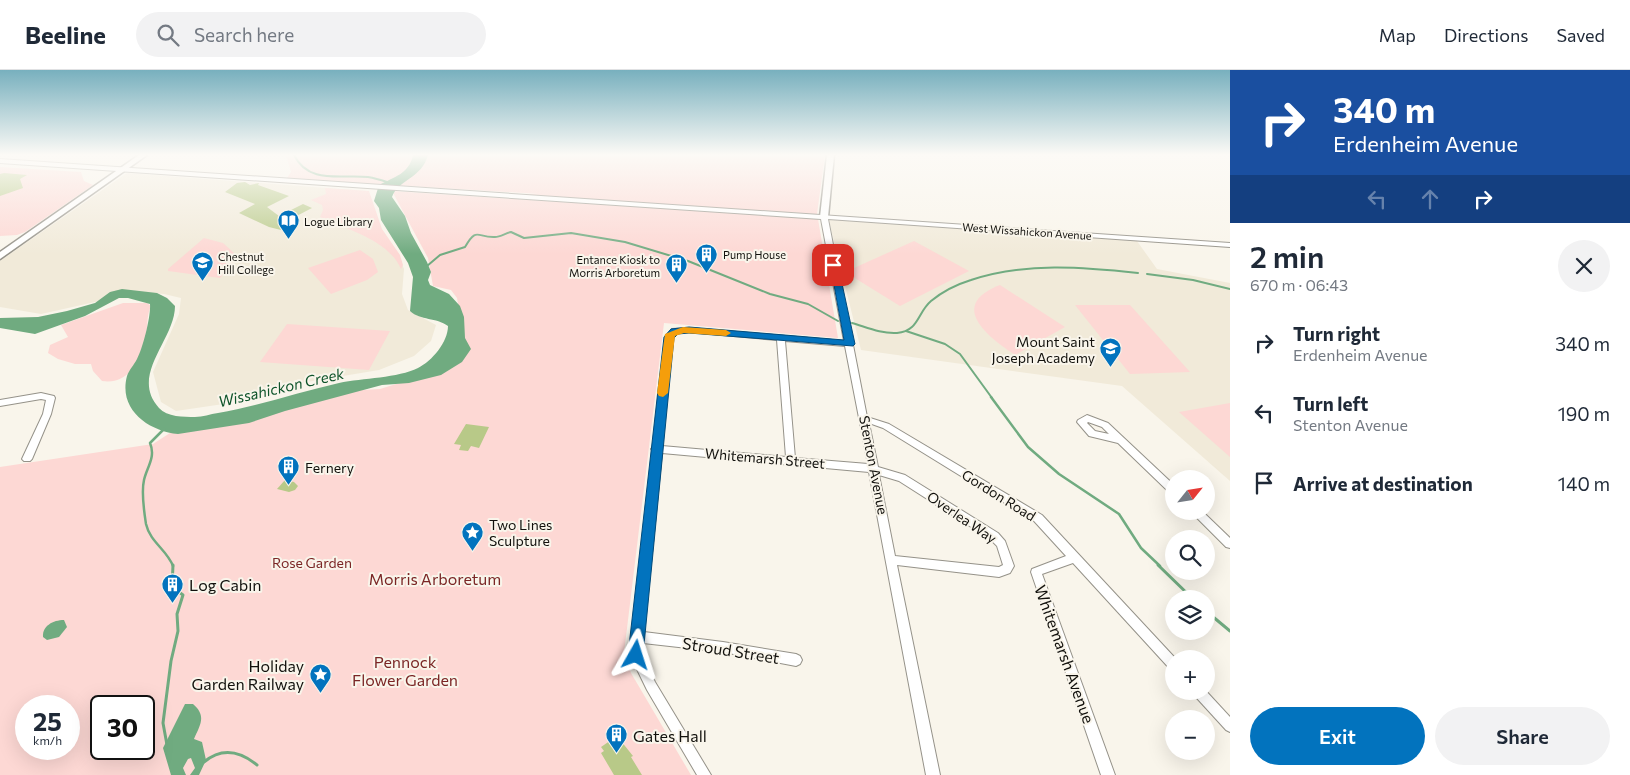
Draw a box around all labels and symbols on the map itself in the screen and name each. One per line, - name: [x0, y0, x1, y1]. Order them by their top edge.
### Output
- library icon: Logue Library: [276, 209, 300, 240]
- place label: Logue Library: [304, 215, 373, 228]
- street label: West Wissahickon Avenue: [962, 220, 1092, 242]
- building icon: Pump House: [695, 242, 719, 273]
- pin: [812, 244, 854, 286]
- place label: Pump House: [723, 248, 786, 261]
- school or university icon: Chestnut Hill College: [190, 250, 214, 281]
- place label: Chestnut Hill College: [218, 250, 274, 276]
- place label: Entance Kiosk to Morris Arboretum: [569, 253, 660, 279]
- building icon: Entance Kiosk to Morris Arboretum: [664, 253, 688, 284]
- place label: Mount Saint Joseph Academy: [992, 333, 1095, 366]
- school or university icon: Mount Saint Joseph Academy: [1099, 337, 1123, 368]
- water label: Wissahickon Creek: [216, 364, 347, 410]
- street label: Stenton Avenue: [856, 414, 892, 516]
- street label: Whitemarsh Street: [704, 444, 826, 472]
- building icon: Fernery: [277, 455, 301, 486]
- place label: Fernery: [305, 459, 354, 476]
- street label: Gordon Road: [959, 466, 1039, 524]
- north arrow: [1165, 470, 1215, 520]
- street label: Overlea Way: [924, 488, 1000, 546]
- place label: Two Lines Sculpture: [489, 516, 552, 549]
- place icon: Two Lines Sculpture: [461, 520, 485, 551]
- park label: Rose Garden: [272, 554, 352, 571]
- park label: Morris Arboretum: [369, 569, 501, 588]
- building icon: Log Cabin: [161, 572, 185, 603]
- place label: Log Cabin: [189, 575, 262, 594]
- street label: Whitemarsh Avenue: [1031, 582, 1099, 726]
- position arrow: [609, 628, 661, 680]
- street label: Stroud Street: [681, 633, 781, 667]
- park label: Pennock Flower Garden: [352, 652, 458, 689]
- place label: Holiday Garden Railway: [192, 656, 304, 693]
- place icon: Holiday Garden Railway: [308, 662, 332, 693]
- speed limit sign: 30: [90, 695, 155, 760]
- building icon: Gates Hall: [605, 723, 629, 754]
- place label: Gates Hall: [633, 726, 707, 745]

